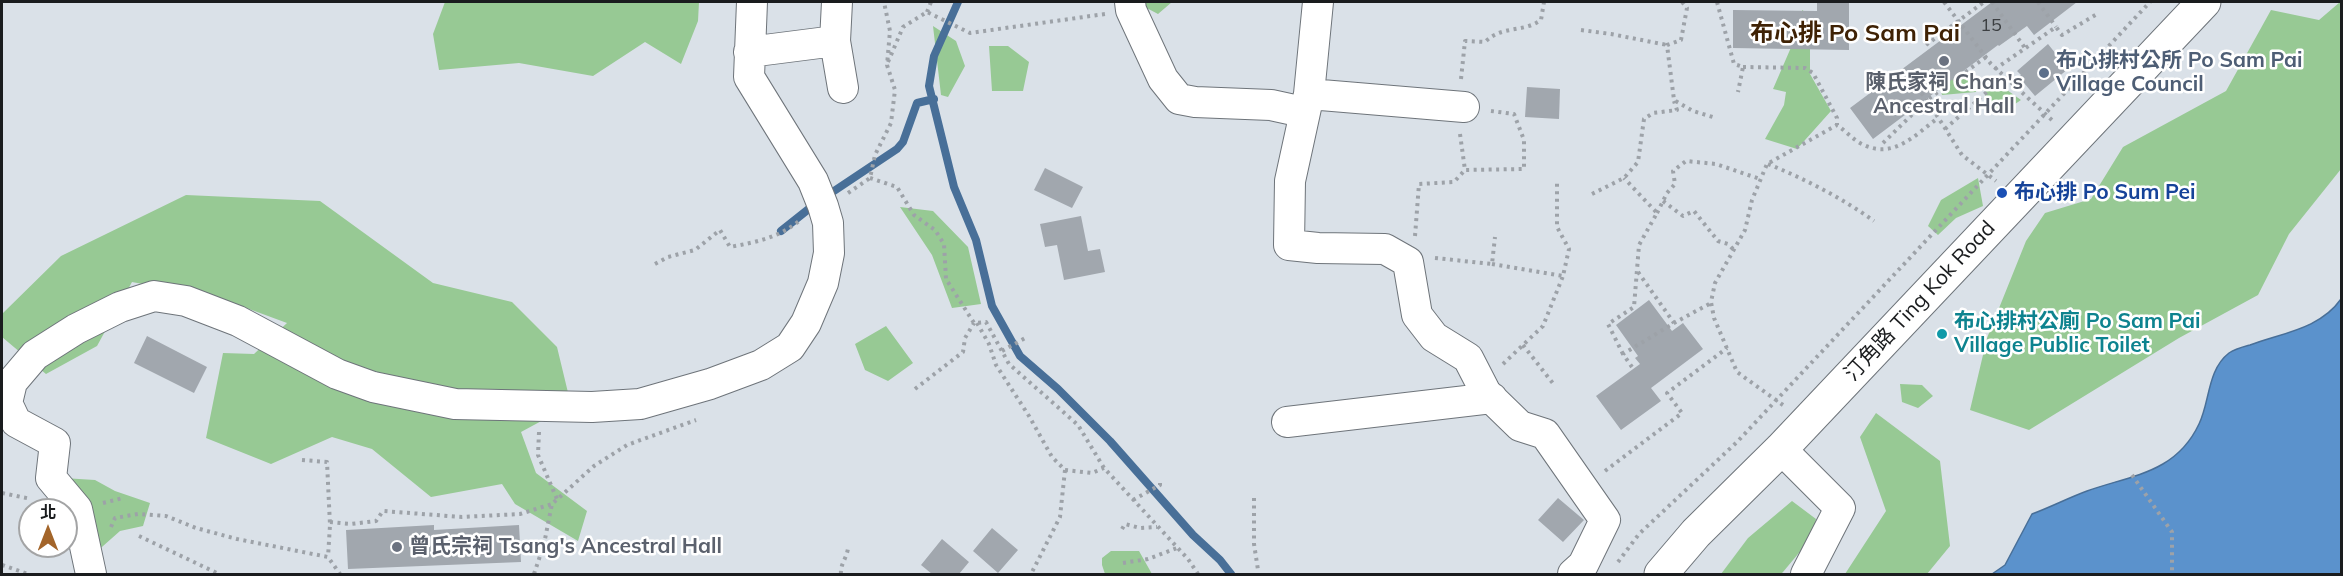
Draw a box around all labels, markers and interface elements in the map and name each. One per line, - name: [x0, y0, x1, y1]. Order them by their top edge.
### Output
- house number: 15: [1980, 15, 2002, 37]
- district label: 布心排 Po Sam Pai: [1750, 20, 1960, 48]
- place label: 布心排村公所 Po Sam Pai Village Council: [2056, 48, 2303, 98]
- marker: 陳氏家祠 Chan's Ancestral Hall: [1937, 54, 1951, 68]
- marker: 布心排村公所 Po Sam Pai Village Council: [2037, 66, 2051, 80]
- place label: 陳氏家祠 Chan's Ancestral Hall: [1865, 70, 2023, 120]
- place label: 布心排 Po Sum Pei: [2014, 180, 2196, 206]
- marker: 布心排 Po Sum Pei: [1995, 186, 2009, 200]
- street label: 汀角路 Ting Kok Road: [1839, 216, 2001, 386]
- place label: 布心排村公廁 Po Sam Pai Village Public Toilet: [1954, 309, 2201, 359]
- marker: 布心排村公廁 Po Sam Pai Village Public Toilet: [1935, 327, 1949, 341]
- north arrow: [18, 498, 78, 558]
- text: 北: [40, 502, 56, 522]
- place label: 曾氏宗祠 Tsang's Ancestral Hall: [409, 534, 722, 560]
- marker: 曾氏宗祠 Tsang's Ancestral Hall: [390, 540, 404, 554]

